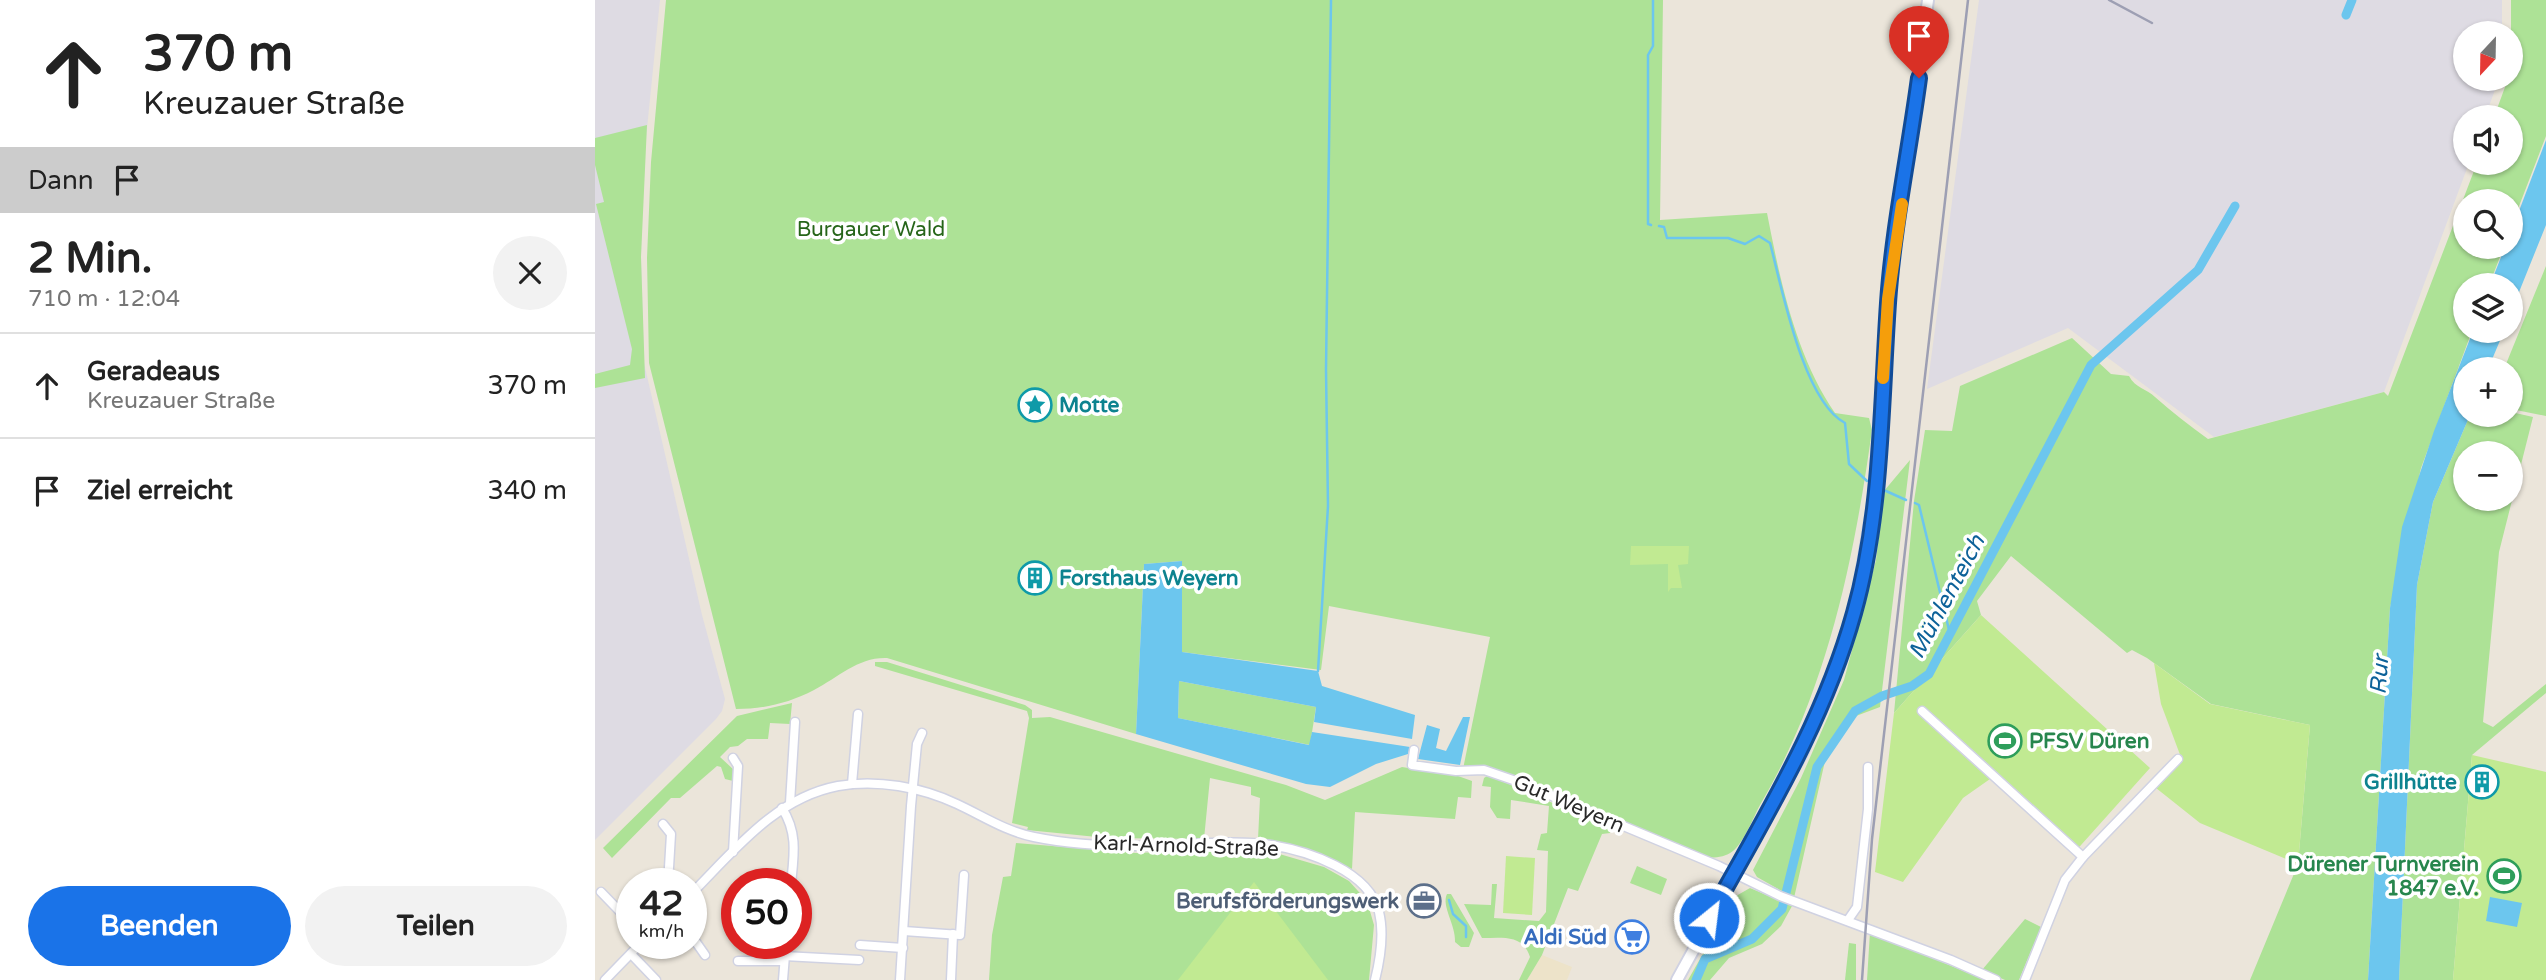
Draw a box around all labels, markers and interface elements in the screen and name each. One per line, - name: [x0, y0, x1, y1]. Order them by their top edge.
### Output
- pin: [1889, 6, 1949, 78]
- icon: arrive: [1900, 17, 1938, 55]
- north arrow: [2453, 21, 2523, 91]
- map controls: [2453, 21, 2523, 511]
- text: 370 m: [143, 25, 293, 84]
- icon: ahead: [28, 28, 119, 119]
- text: Kreuzauer Straße: [143, 85, 405, 123]
- button: sound: [2453, 105, 2523, 175]
- icon: arrive: [108, 161, 146, 199]
- text: Dann: [28, 165, 94, 196]
- button: search: [2453, 189, 2523, 259]
- park label: Burgauer Wald: [797, 217, 945, 242]
- text: 2 Min.: [28, 233, 152, 284]
- button: close: [493, 236, 567, 310]
- button: layers: [2453, 273, 2523, 343]
- text: 710 m · 12:04: [28, 285, 180, 313]
- text: Geradeaus: [87, 356, 220, 387]
- button: +: [2453, 357, 2523, 427]
- icon: ahead: [28, 367, 66, 405]
- text: 370 m: [487, 370, 567, 401]
- place icon: Motte: [1016, 386, 1054, 424]
- text: Kreuzauer Straße: [87, 387, 275, 415]
- place label: Motte: [1059, 393, 1120, 418]
- button: −: [2453, 441, 2523, 511]
- icon: arrive: [28, 472, 66, 510]
- text: Ziel erreicht: [87, 475, 233, 506]
- text: 340 m: [487, 475, 567, 506]
- water label: Mühlenteich: [1903, 529, 1992, 664]
- building icon: Forsthaus Weyern: [1016, 559, 1054, 597]
- place label: Forsthaus Weyern: [1059, 566, 1239, 591]
- water label: Rur: [2365, 651, 2396, 696]
- sports icon: PFSV Düren: [1986, 722, 2024, 760]
- place label: PFSV Düren: [2029, 729, 2150, 754]
- building icon: Grillhütte: [2463, 763, 2501, 801]
- street label: Gut Weyern: [1510, 769, 1628, 839]
- place label: Grillhütte: [2364, 770, 2457, 795]
- street label: Karl-Arnold-Straße: [1093, 830, 1279, 862]
- place label: Dürener Turnverein 1847 e.V.: [2287, 852, 2479, 901]
- sports icon: Dürener Turnverein 1847 e.V.: [2485, 857, 2523, 895]
- speed limit sign: 50: [721, 868, 812, 959]
- position arrow: [1672, 881, 1746, 955]
- office icon: Berufsförderungswerk: [1405, 882, 1443, 920]
- text: 42: [640, 883, 683, 925]
- button: Beenden: [28, 886, 291, 966]
- button: Teilen: [305, 886, 567, 966]
- place label: Berufsförderungswerk: [1176, 889, 1400, 914]
- supermarket icon: Aldi Süd: [1613, 918, 1651, 956]
- text: km/h: [639, 920, 684, 942]
- place label: Aldi Süd: [1524, 925, 1607, 950]

